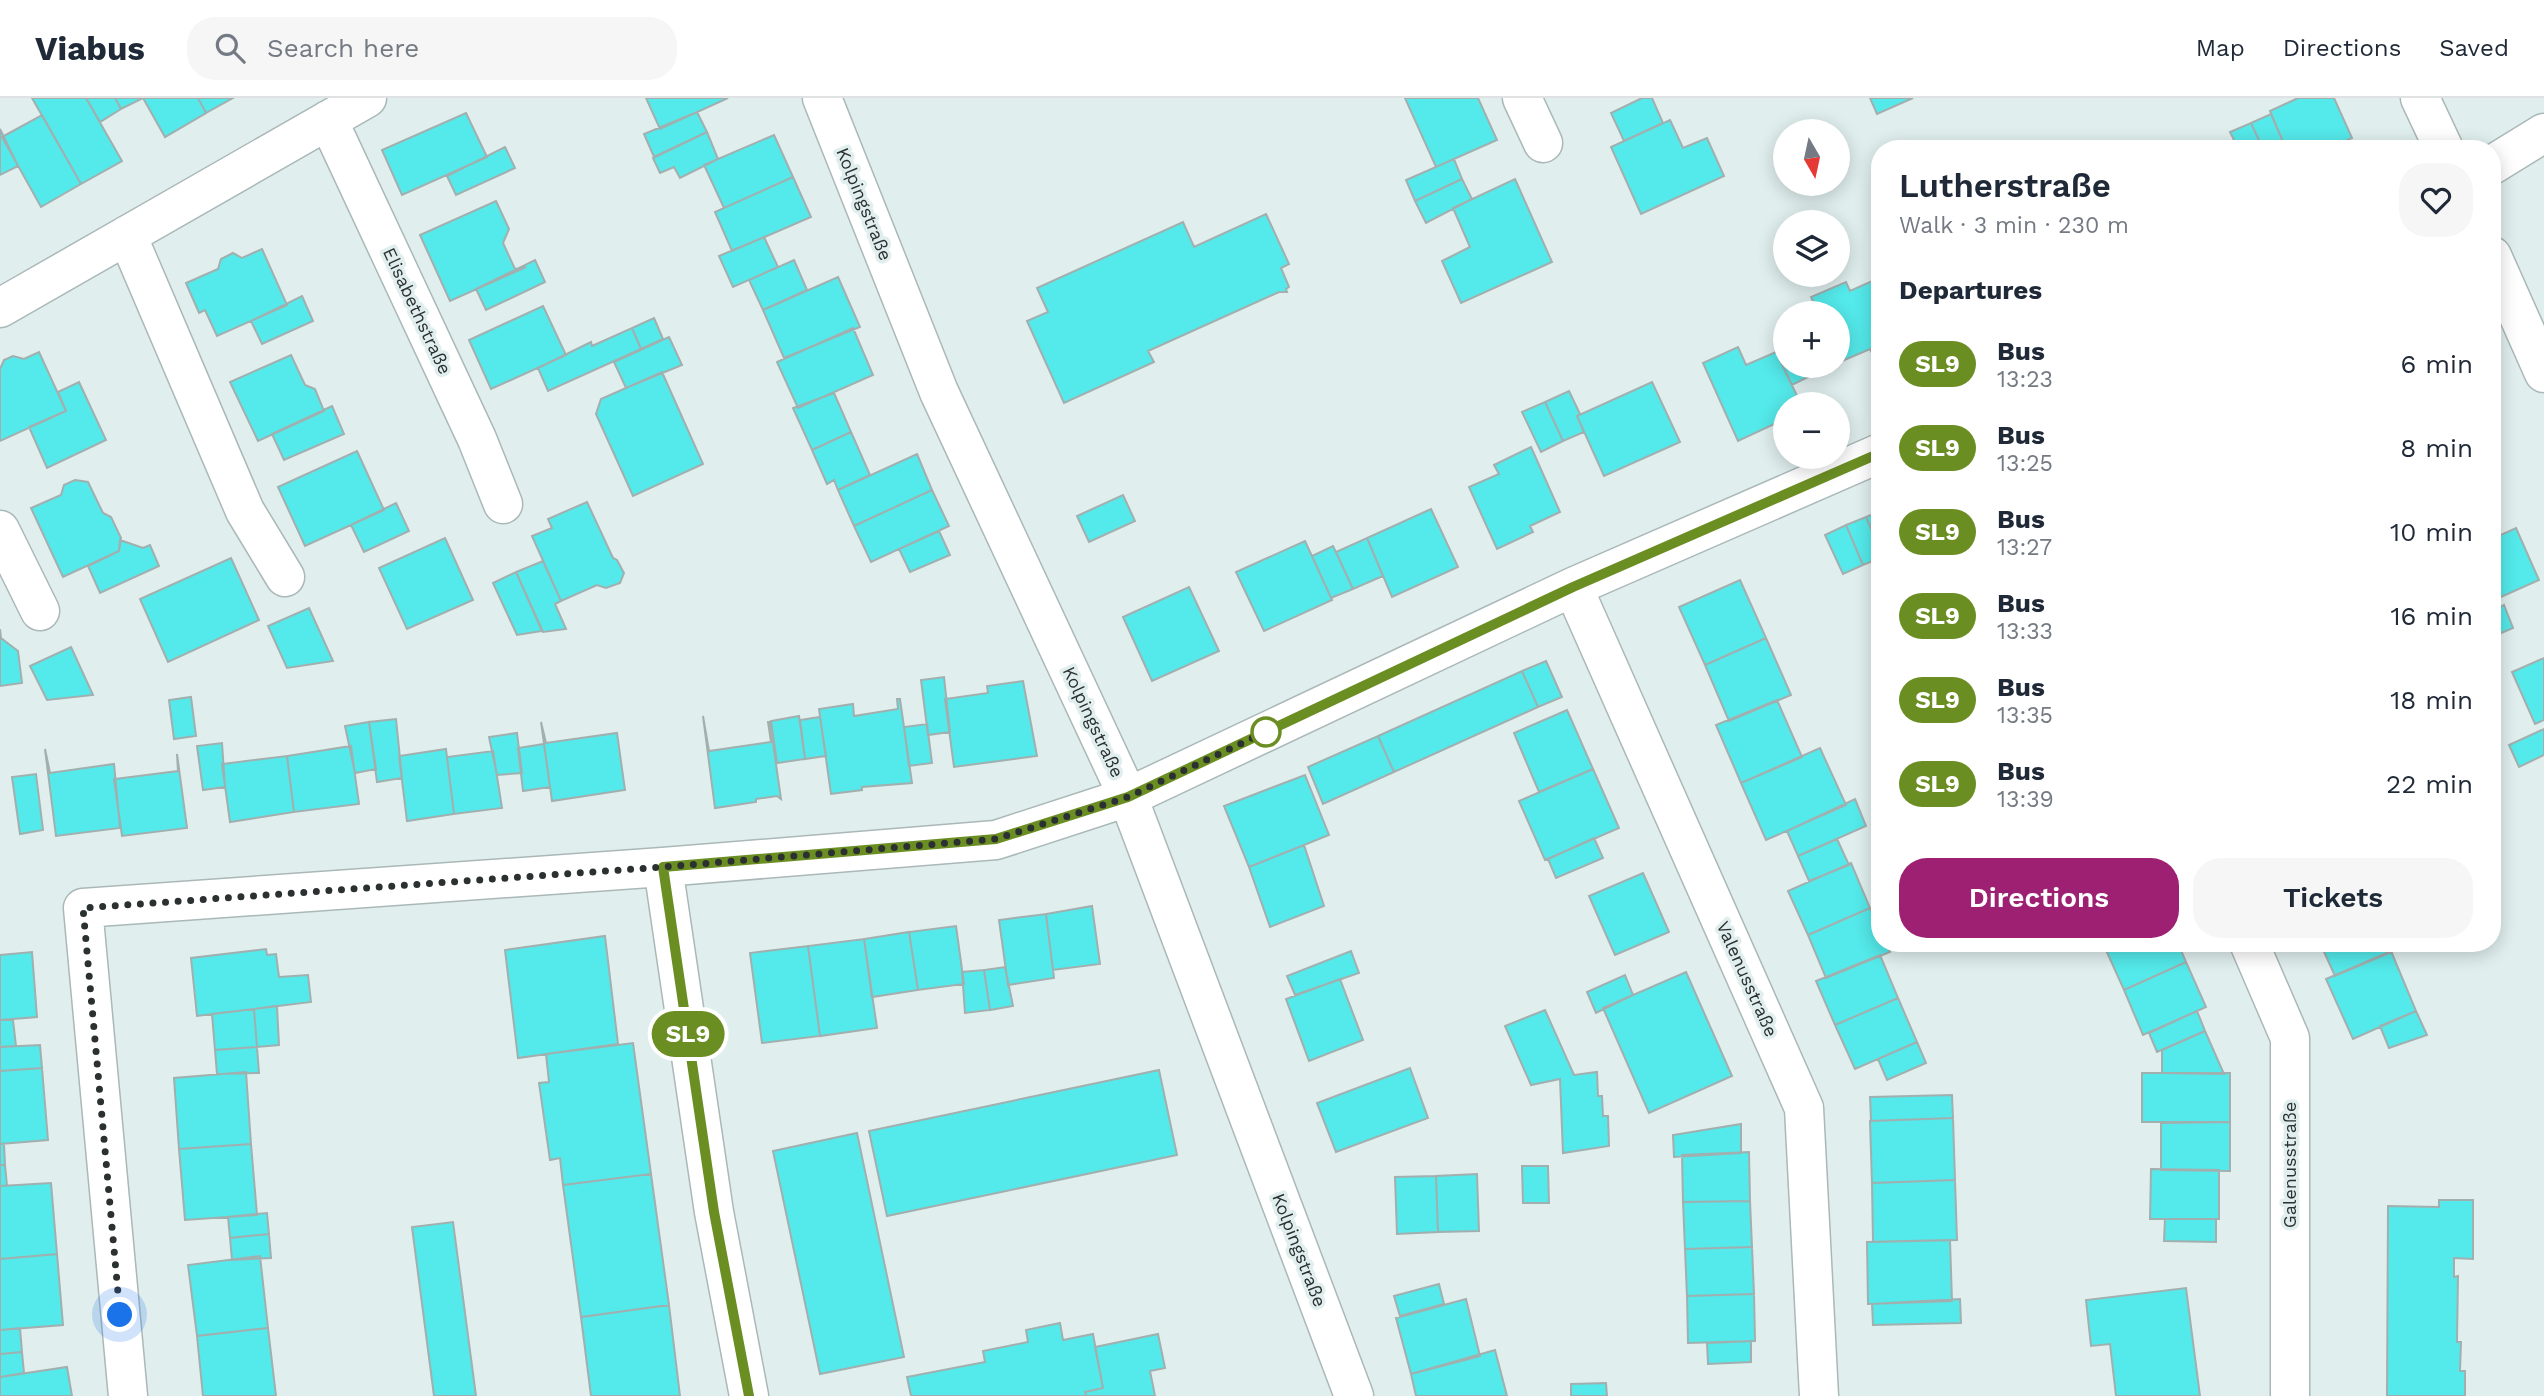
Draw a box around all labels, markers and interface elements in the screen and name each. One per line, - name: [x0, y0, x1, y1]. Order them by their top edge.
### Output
- search box: [187, 17, 677, 80]
- text: Viabus: [35, 29, 145, 68]
- icon: search: [211, 29, 249, 67]
- text: Search here: [267, 33, 419, 63]
- text: Map: [2196, 34, 2245, 62]
- text: Directions: [2283, 34, 2401, 62]
- text: Saved: [2439, 34, 2509, 62]
- north arrow: [1773, 119, 1850, 196]
- map controls: [1773, 119, 1850, 469]
- street label: Kolpingstraße: [832, 144, 897, 263]
- button: heart: [2399, 163, 2473, 237]
- text: Lutherstraße: [1899, 166, 2111, 205]
- button: layers: [1773, 210, 1850, 287]
- text: Walk · 3 min · 230 m: [1899, 212, 2129, 239]
- street label: Elisabethstraße: [379, 244, 456, 377]
- text: Departures: [1899, 275, 2042, 305]
- button: +: [1773, 301, 1850, 378]
- text: Bus: [1997, 336, 2045, 366]
- text: 6 min: [2401, 349, 2473, 379]
- text: SL9: [1915, 350, 1960, 378]
- text: 13:23: [1997, 366, 2053, 393]
- button: −: [1773, 392, 1850, 469]
- text: Bus: [1997, 420, 2045, 450]
- text: 8 min: [2400, 433, 2473, 463]
- text: SL9: [1915, 434, 1960, 462]
- text: 13:25: [1997, 450, 2053, 477]
- text: Bus: [1997, 504, 2045, 534]
- text: 10 min: [2390, 517, 2473, 547]
- text: SL9: [1915, 518, 1960, 546]
- text: 13:27: [1997, 534, 2052, 561]
- text: Bus: [1997, 588, 2045, 618]
- text: 16 min: [2390, 601, 2473, 631]
- text: SL9: [1915, 602, 1960, 630]
- text: 13:33: [1997, 618, 2053, 645]
- street label: Kolpingstraße: [1059, 663, 1128, 781]
- text: Bus: [1997, 672, 2045, 702]
- text: 18 min: [2390, 685, 2473, 715]
- text: SL9: [1915, 686, 1960, 714]
- text: 13:35: [1997, 702, 2053, 729]
- unlabelled marker: [1251, 717, 1281, 747]
- text: Bus: [1997, 756, 2045, 786]
- text: 22 min: [2386, 769, 2473, 799]
- text: SL9: [1915, 770, 1960, 798]
- text: 13:39: [1997, 786, 2054, 813]
- button: Directions: [1899, 858, 2179, 938]
- button: Tickets: [2193, 858, 2473, 938]
- street label: Valenusstraße: [1713, 918, 1782, 1040]
- line badge: SL9: [648, 1011, 728, 1057]
- text: SL9: [666, 1020, 710, 1048]
- street label: Galenusstraße: [2279, 1102, 2300, 1228]
- street label: Kolpingstraße: [1268, 1190, 1331, 1310]
- your location: [102, 1297, 137, 1332]

